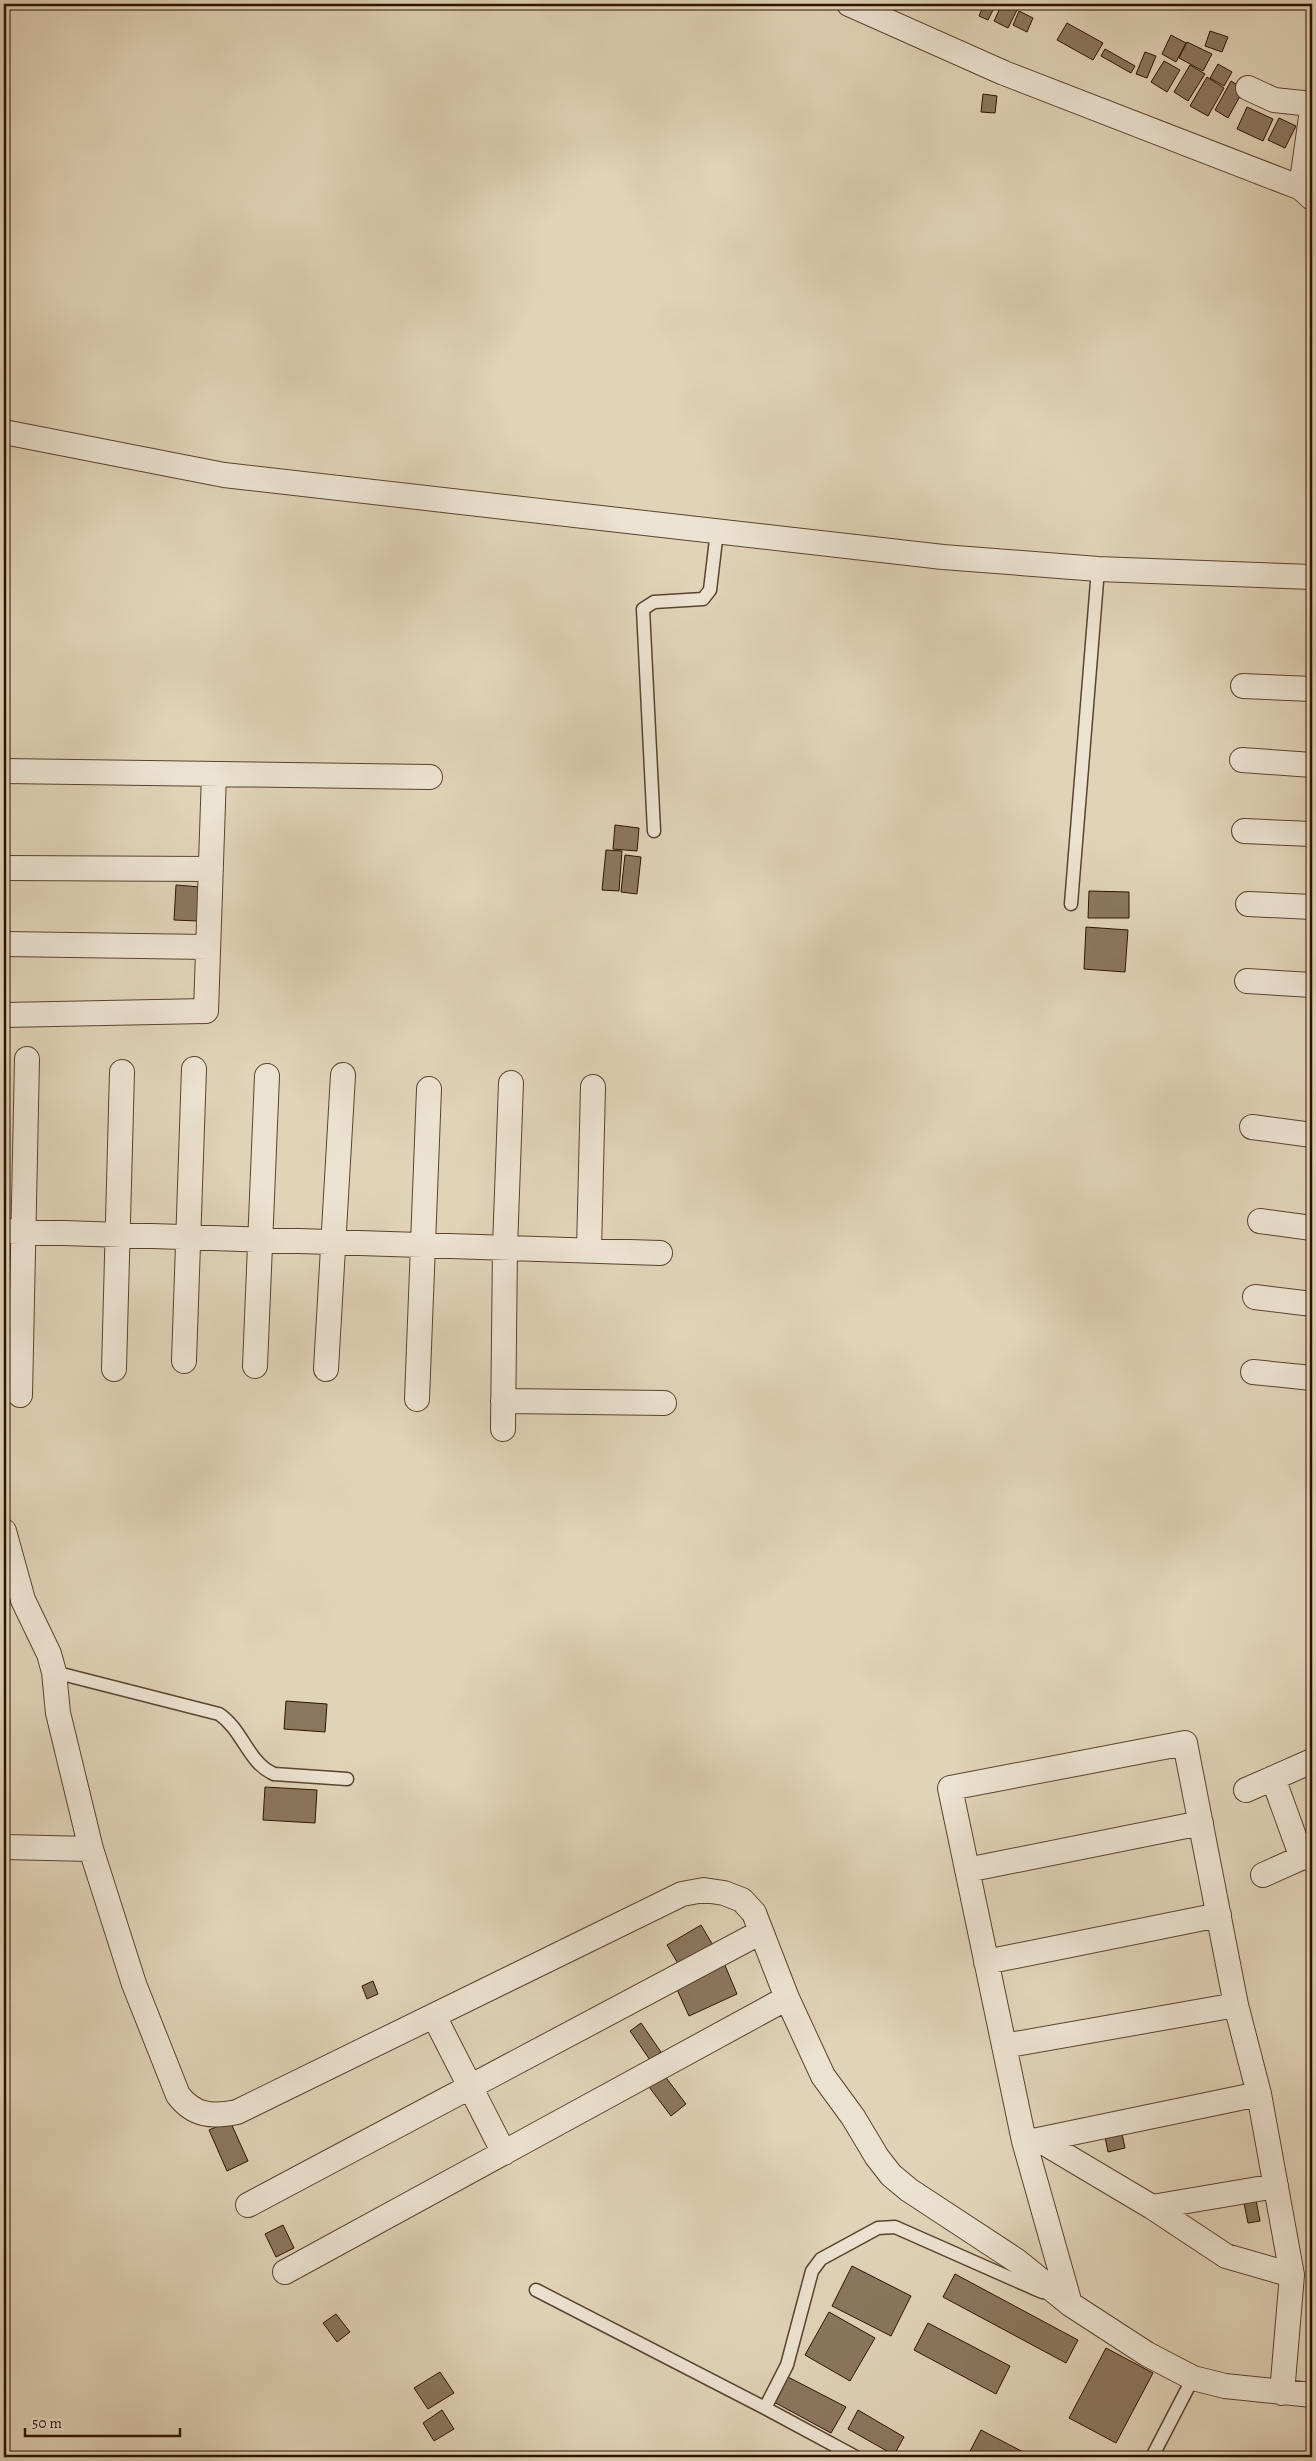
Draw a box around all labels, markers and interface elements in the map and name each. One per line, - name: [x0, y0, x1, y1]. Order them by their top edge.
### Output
- scale bar: [25, 2406, 180, 2438]
- text: 50 m: [32, 2413, 62, 2433]

